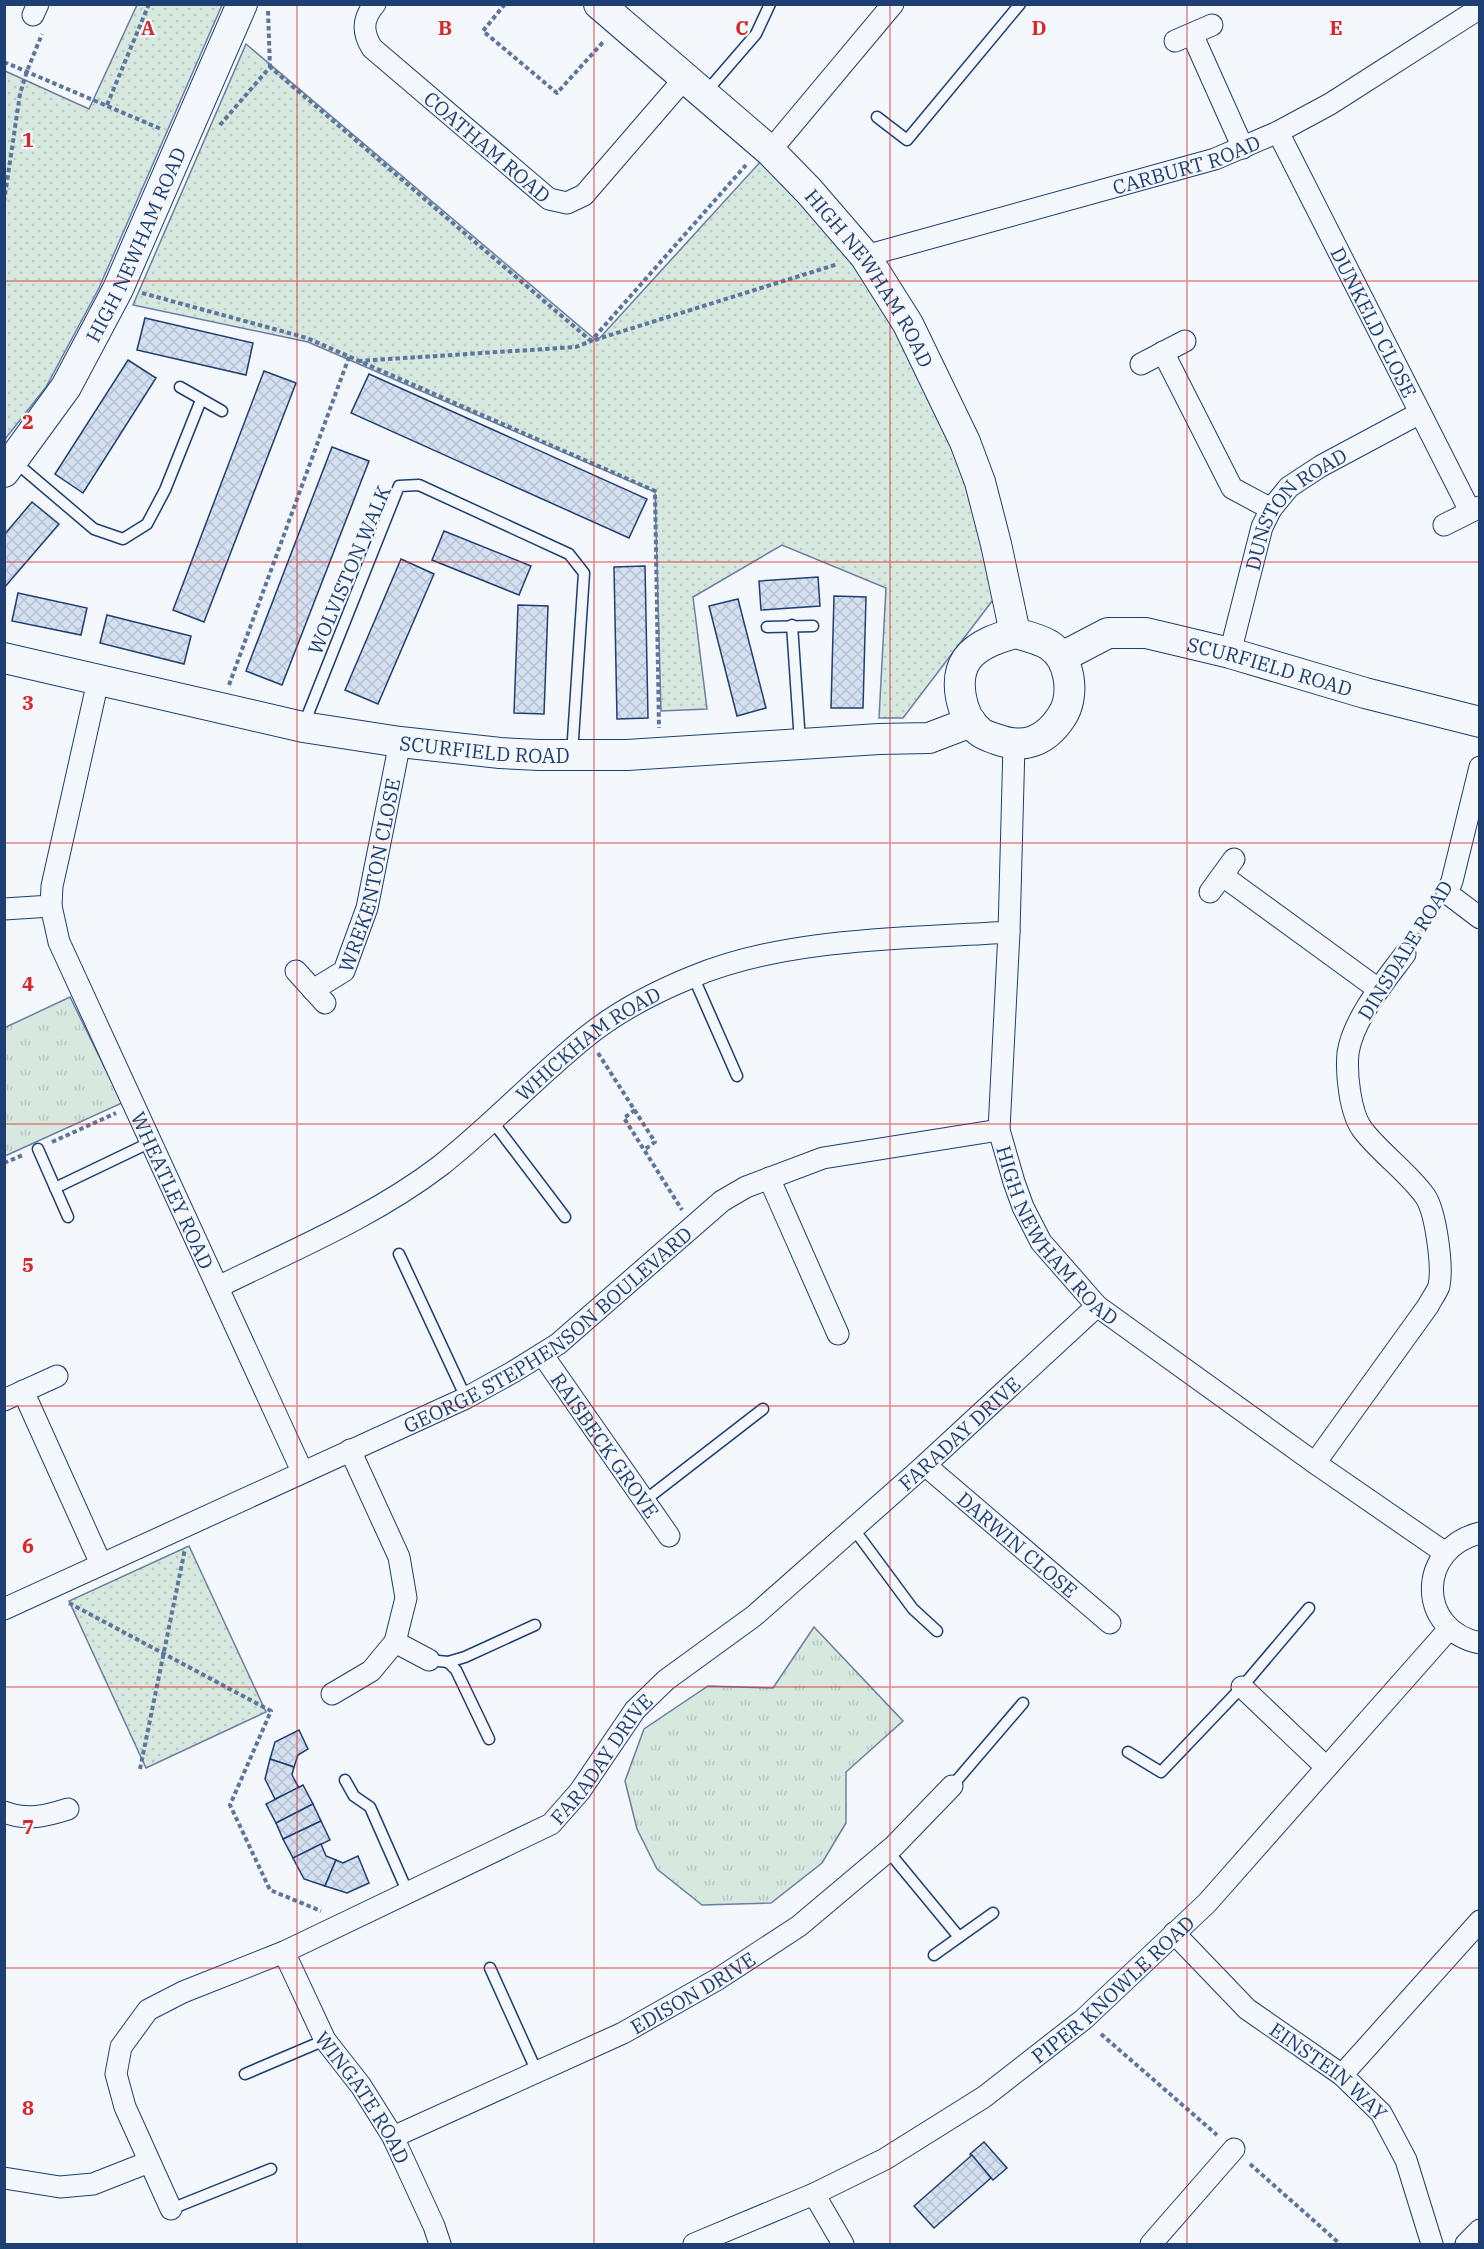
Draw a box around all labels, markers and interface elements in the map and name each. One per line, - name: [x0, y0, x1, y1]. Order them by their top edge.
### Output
- text: A: [141, 14, 155, 41]
- text: B: [438, 14, 452, 41]
- text: C: [735, 14, 749, 41]
- text: D: [1031, 14, 1047, 41]
- text: E: [1329, 14, 1343, 41]
- street label: COATHAM ROAD: [418, 85, 557, 208]
- text: 1: [22, 126, 34, 153]
- street label: CARBURT ROAD: [1109, 128, 1264, 200]
- street label: HIGH NEWHAM ROAD: [79, 143, 192, 347]
- street label: HIGH NEWHAM ROAD: [799, 183, 940, 372]
- street label: DUNKELD CLOSE: [1325, 242, 1424, 402]
- text: 2: [22, 408, 34, 435]
- street label: DUNSTON ROAD: [1238, 441, 1351, 573]
- street label: WOLVISTON WALK: [301, 481, 397, 659]
- street label: SCURFIELD ROAD: [1184, 630, 1356, 702]
- text: 3: [22, 689, 34, 716]
- street label: SCURFIELD ROAD: [398, 729, 570, 769]
- street label: WREKENTON CLOSE: [331, 776, 406, 976]
- street label: DINSDALE ROAD: [1351, 875, 1459, 1025]
- text: 4: [22, 970, 34, 997]
- street label: WHICKHAM ROAD: [509, 980, 665, 1107]
- street label: WHEATLEY ROAD: [125, 1107, 221, 1273]
- street label: HIGH NEWHAM ROAD: [991, 1142, 1124, 1331]
- street label: GEORGE STEPHENSON BOULEVARD: [399, 1220, 697, 1438]
- text: 5: [22, 1251, 34, 1278]
- street label: RAISBECK GROVE: [545, 1367, 666, 1523]
- street label: FARADAY DRIVE: [892, 1370, 1026, 1496]
- street label: DARWIN CLOSE: [952, 1485, 1084, 1603]
- text: 6: [22, 1532, 34, 1559]
- street label: FARADAY DRIVE: [544, 1687, 658, 1830]
- text: 7: [22, 1813, 34, 1840]
- street label: PIPER KNOWLE ROAD: [1025, 1909, 1200, 2069]
- street label: EDISON DRIVE: [625, 1945, 760, 2040]
- street label: EINSTEIN WAY: [1265, 2015, 1394, 2126]
- street label: WINGATE ROAD: [309, 2025, 417, 2168]
- text: 8: [22, 2094, 34, 2121]

